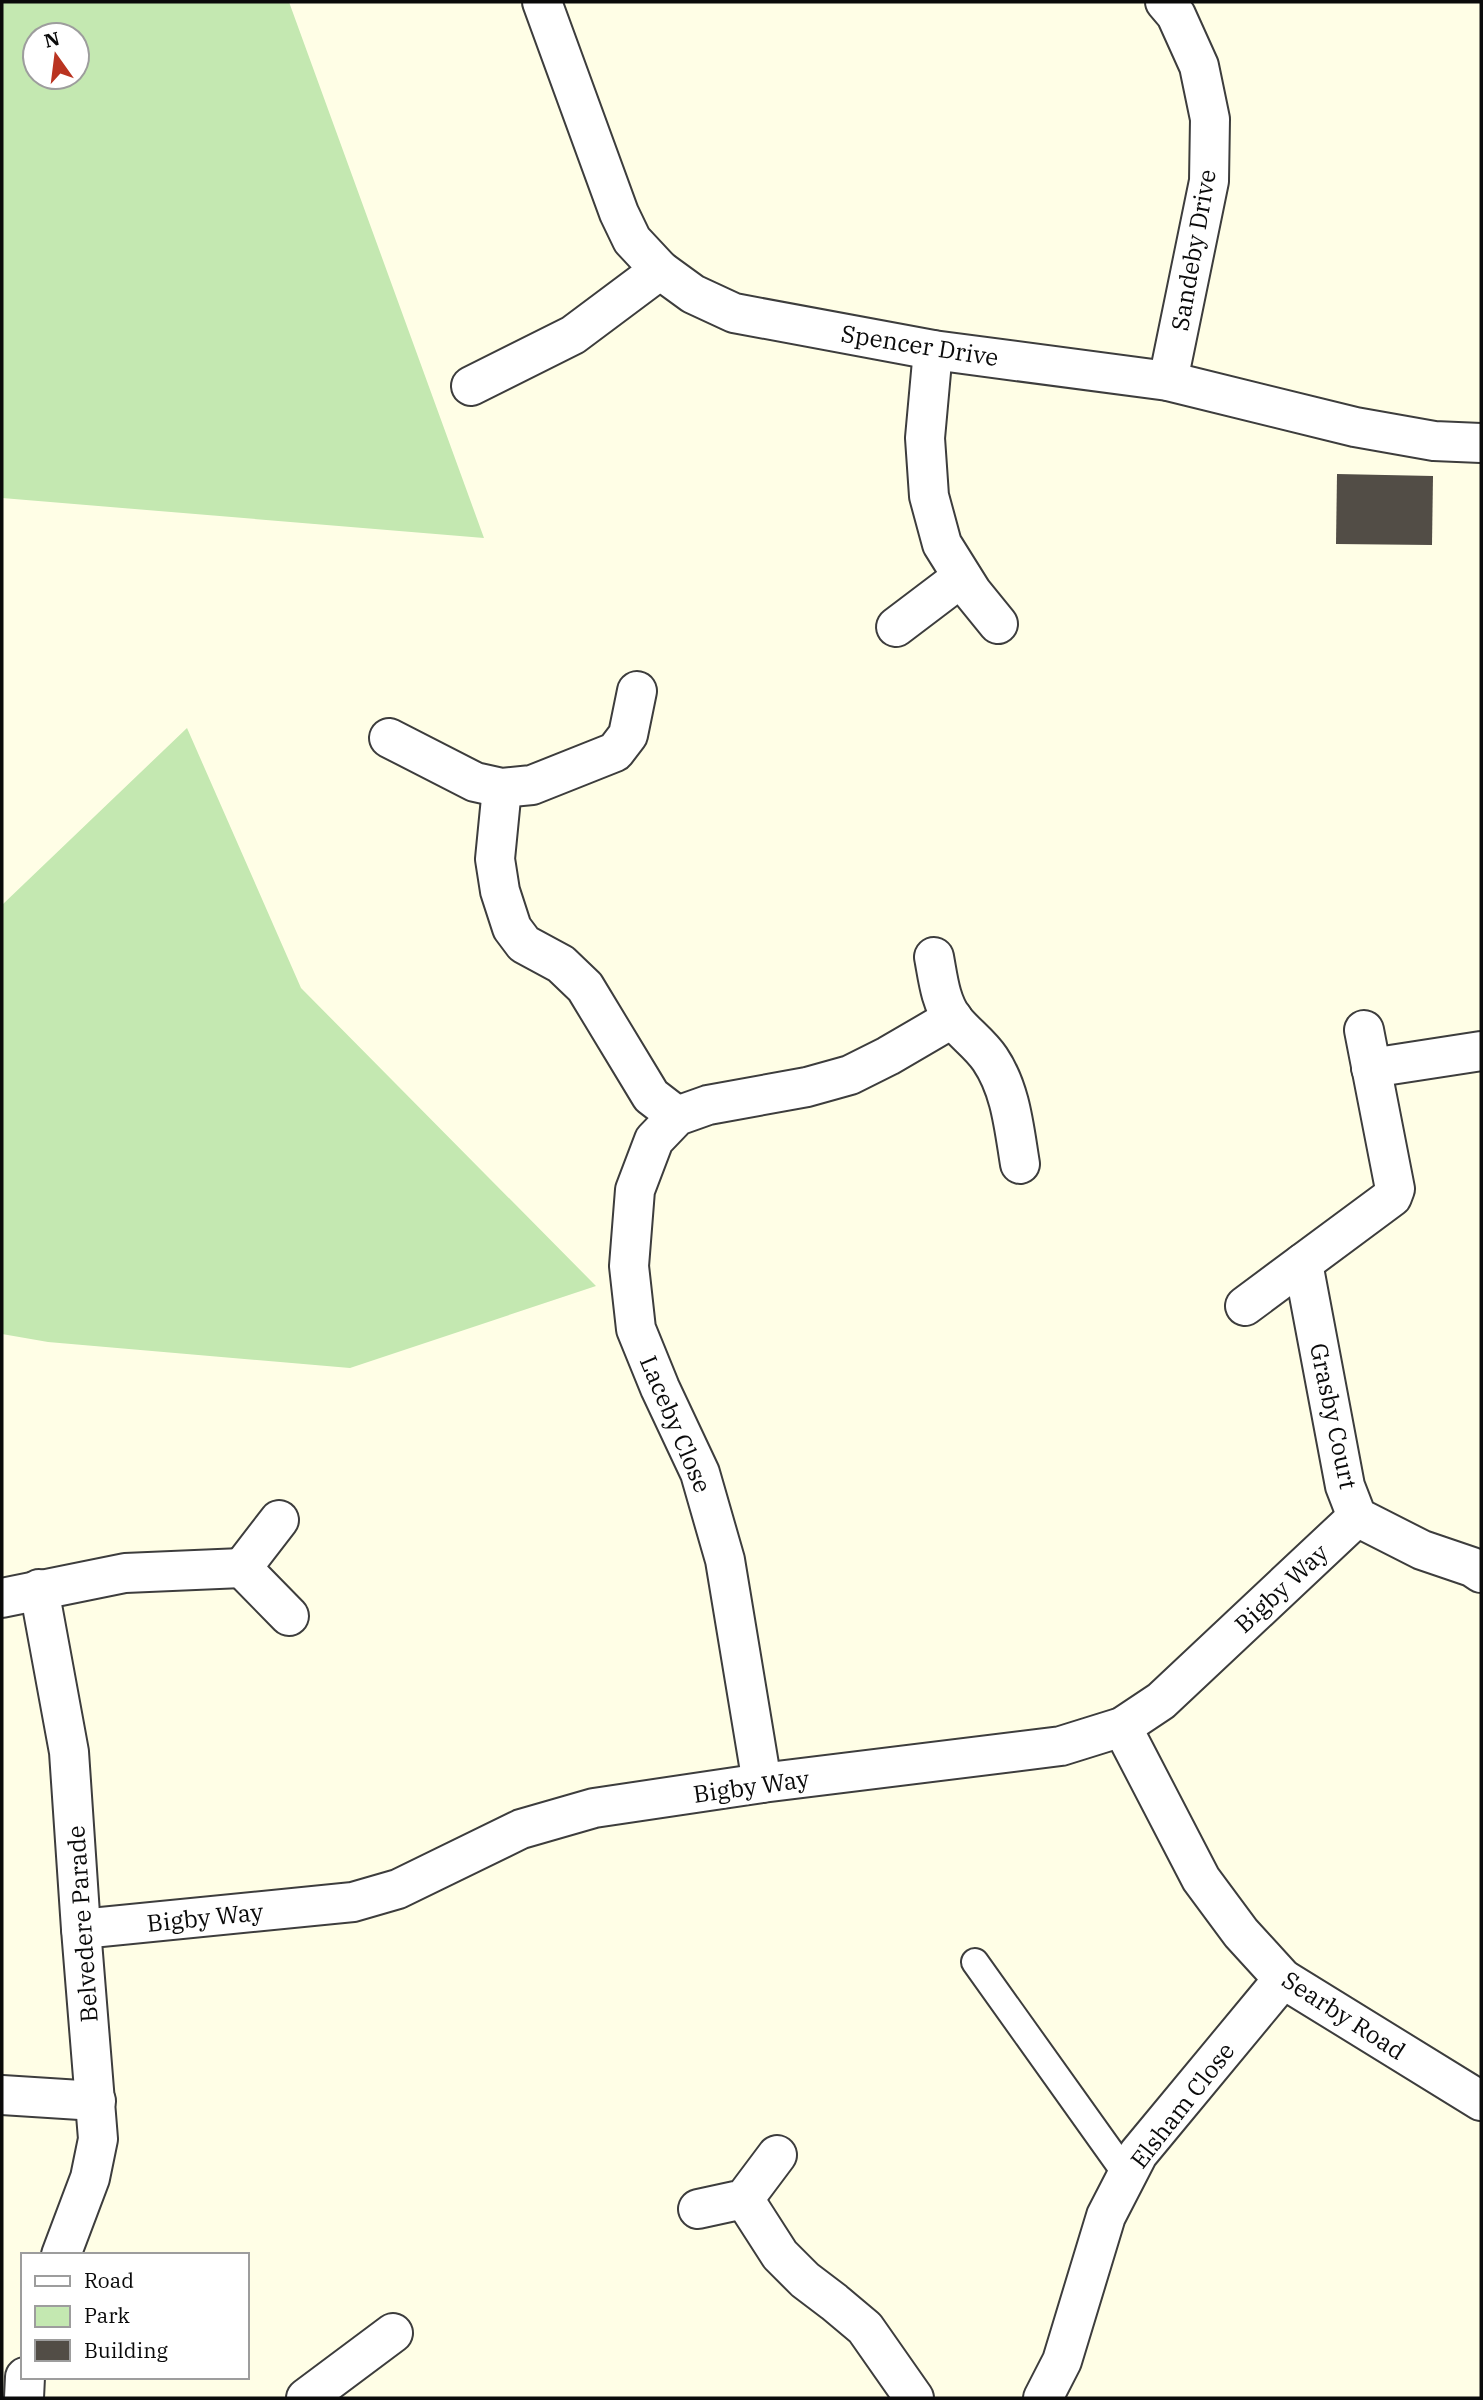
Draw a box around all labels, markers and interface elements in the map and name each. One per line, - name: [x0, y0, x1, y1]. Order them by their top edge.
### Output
- north arrow: [21, 21, 91, 91]
- text: N: [42, 26, 62, 53]
- street label: Sandeby Drive: [1163, 167, 1223, 333]
- street label: Spencer Drive: [839, 317, 1001, 373]
- street label: Grasby Court: [1303, 1340, 1365, 1492]
- street label: Laceby Close: [633, 1351, 719, 1497]
- street label: Bigby Way: [1227, 1536, 1335, 1640]
- street label: Bigby Way: [691, 1762, 811, 1810]
- street label: Belvedere Parade: [59, 1824, 105, 2024]
- street label: Bigby Way: [145, 1895, 265, 1939]
- street label: Searby Road: [1276, 1963, 1412, 2067]
- street label: Elsham Close: [1123, 2035, 1241, 2175]
- legend: [21, 2253, 248, 2379]
- text: Road: [84, 2266, 134, 2294]
- text: Park: [84, 2301, 131, 2329]
- text: Building: [84, 2336, 169, 2364]

